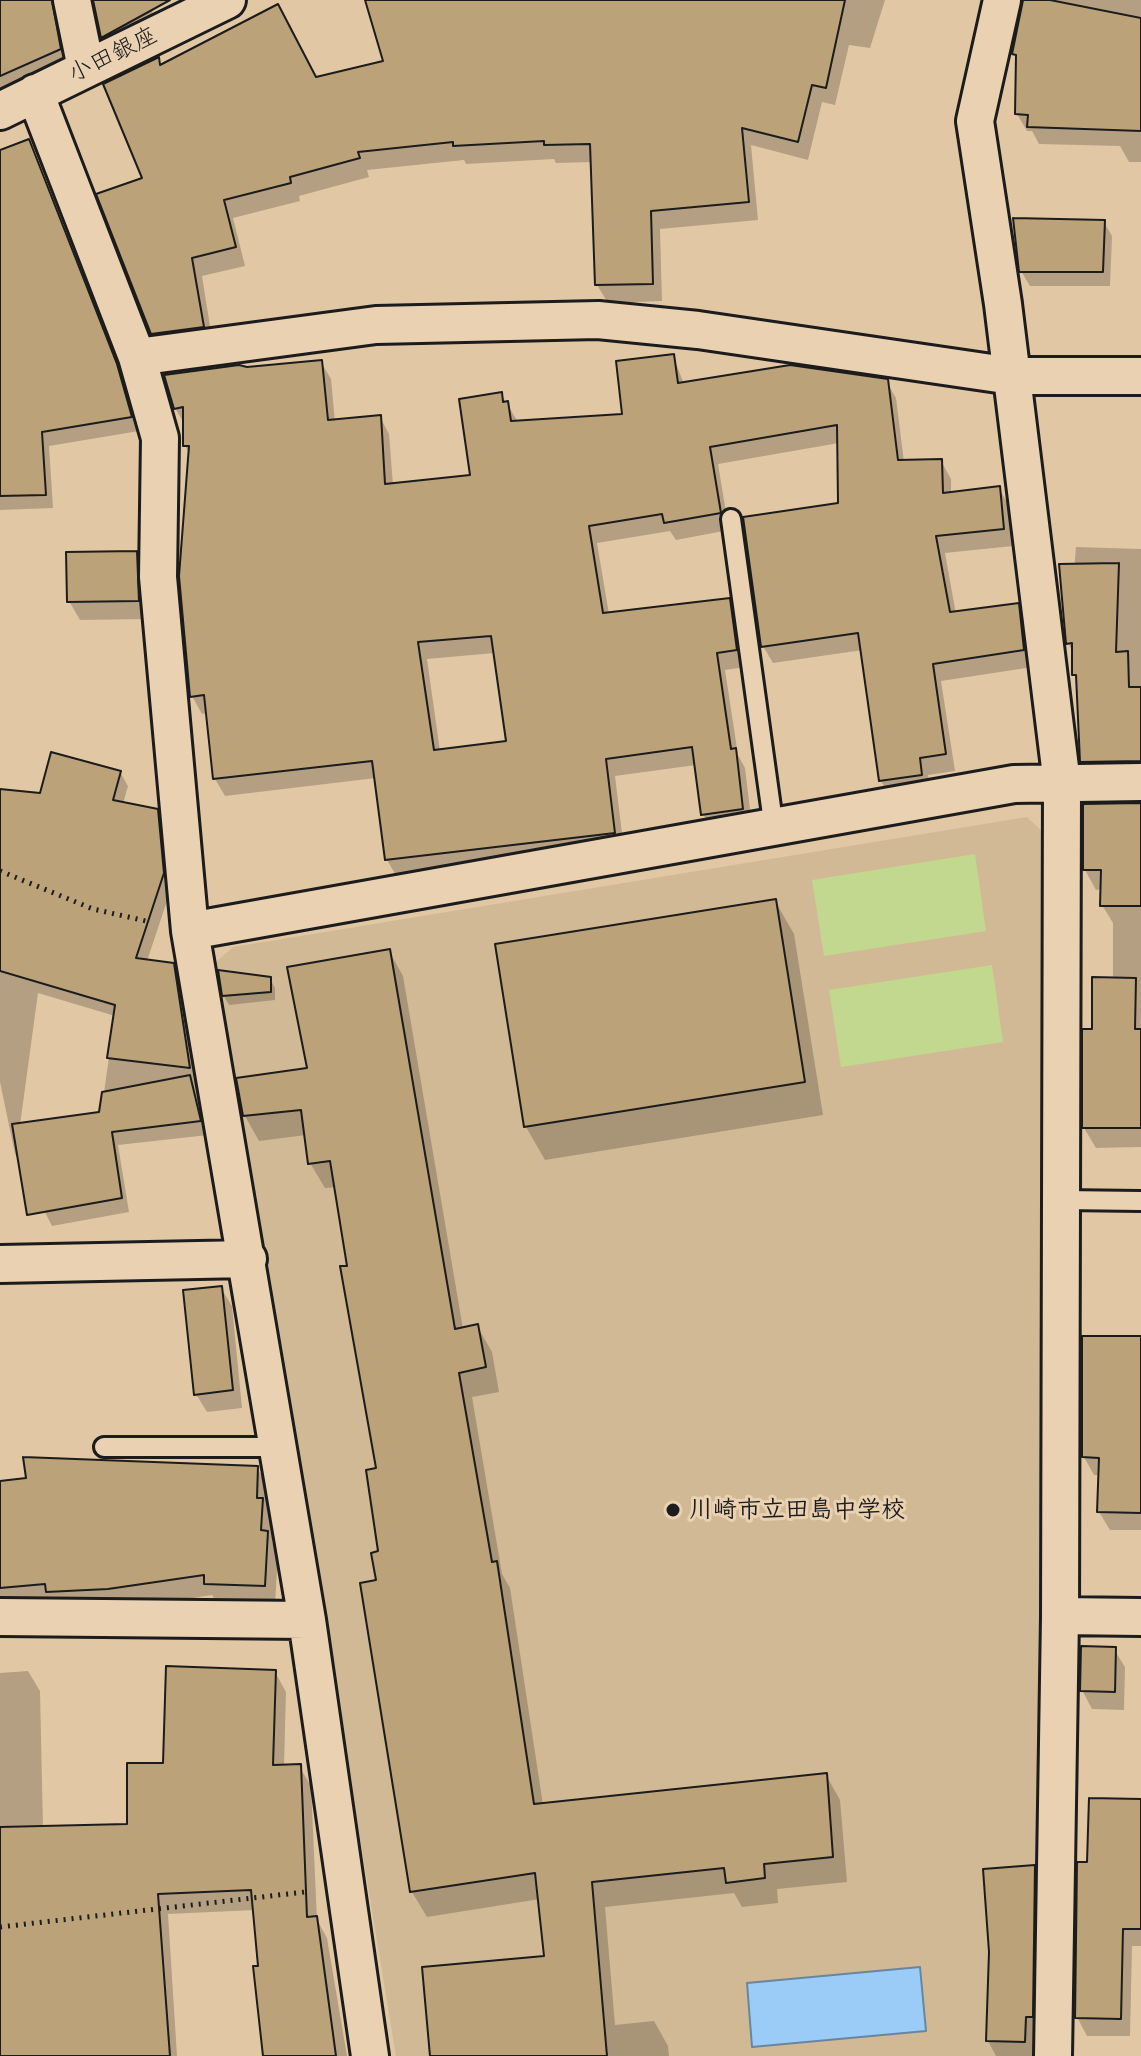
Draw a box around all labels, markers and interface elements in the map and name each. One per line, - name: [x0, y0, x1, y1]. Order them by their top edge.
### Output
- street label: 小田銀座: [64, 21, 162, 89]
- place label: 川崎市立田島中学校: [689, 1496, 905, 1524]
- marker: 川崎市立田島中学校: [664, 1501, 682, 1519]

